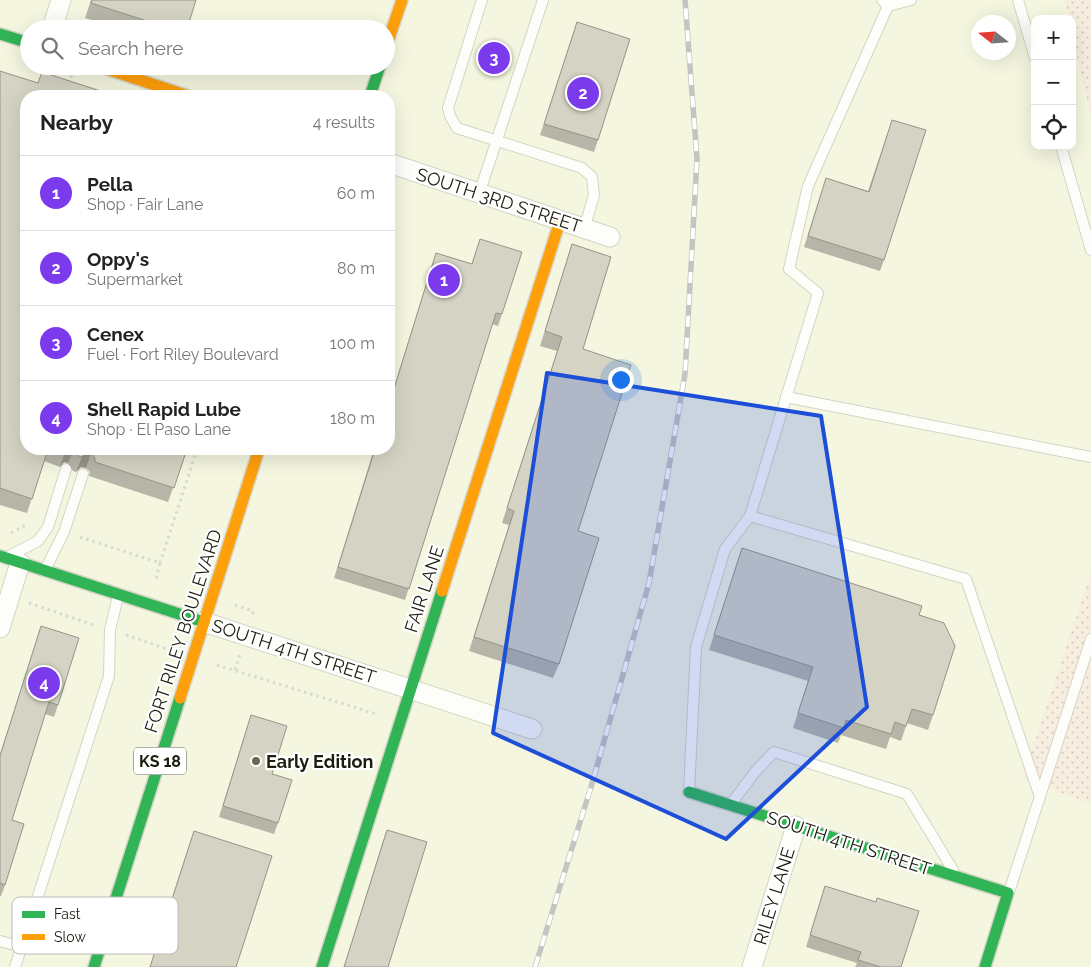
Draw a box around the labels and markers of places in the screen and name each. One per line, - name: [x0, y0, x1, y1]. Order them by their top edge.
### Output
- pin: 3: [478, 39, 510, 77]
- pin: 2: [567, 74, 599, 112]
- pin: 1: [428, 261, 460, 299]
- pin: 4: [28, 664, 60, 702]
- place label: Early Edition: [266, 751, 373, 772]
- marker: Early Edition: [250, 755, 262, 767]

